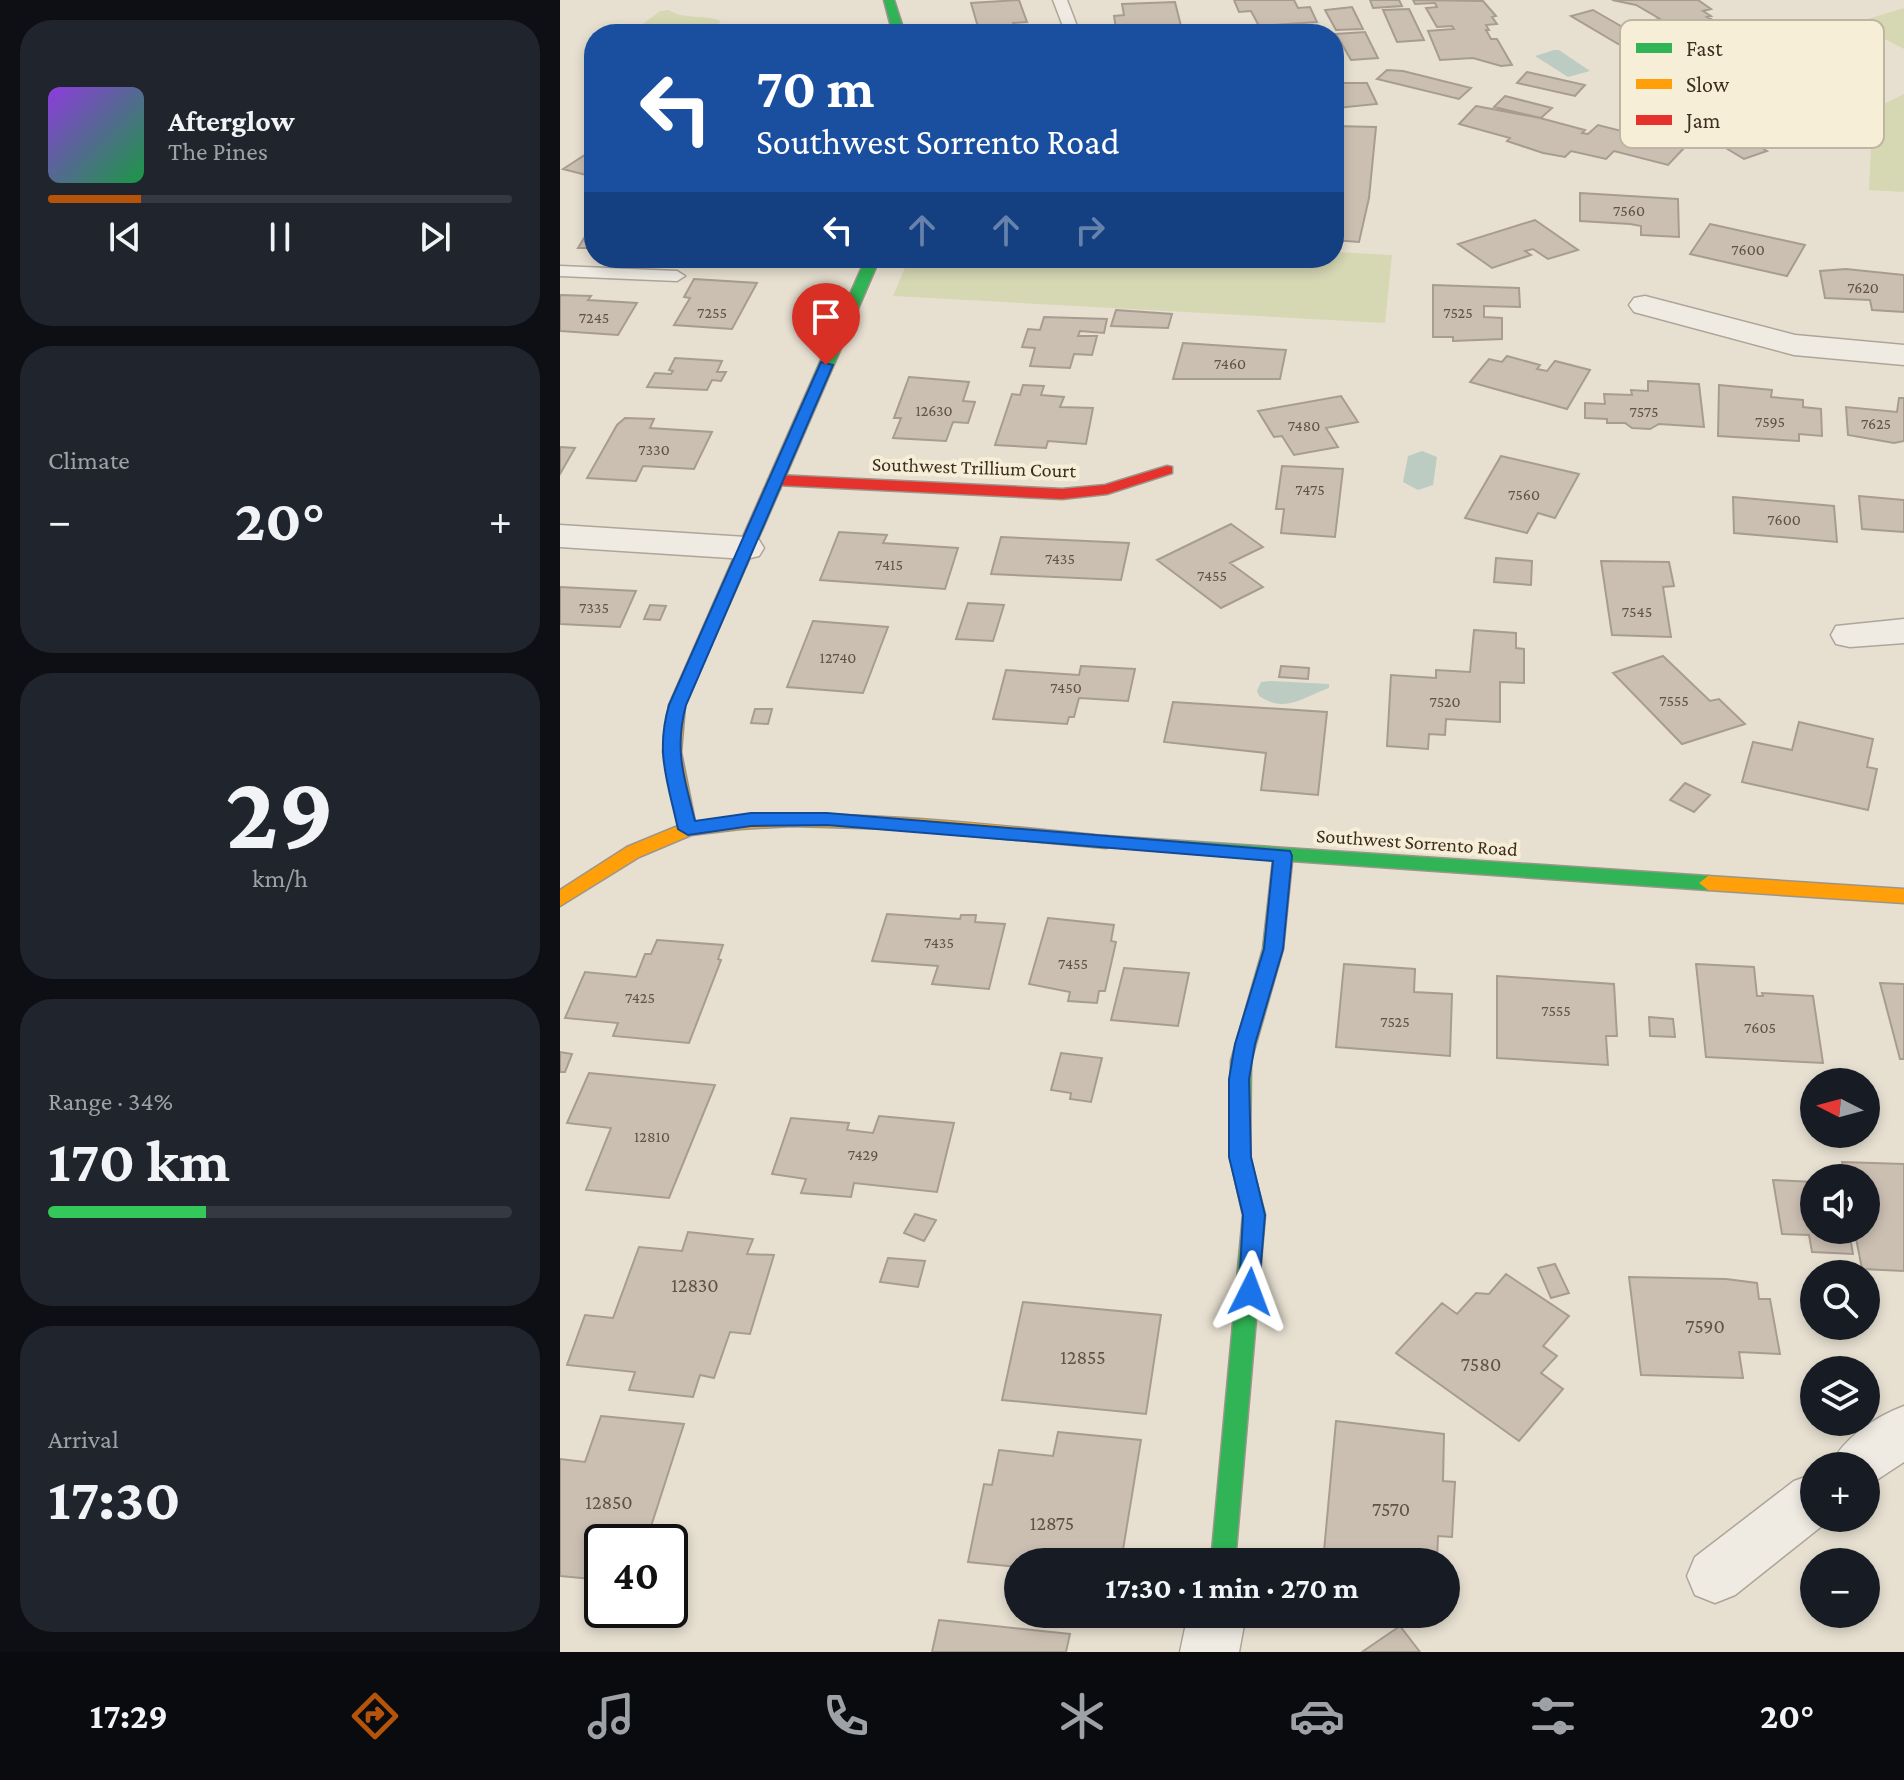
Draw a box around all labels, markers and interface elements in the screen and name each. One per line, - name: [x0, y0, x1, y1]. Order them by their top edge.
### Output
- legend: [1620, 20, 1884, 148]
- text: Fast: [1686, 36, 1723, 61]
- icon: left: [624, 56, 728, 160]
- text: 70 m: [756, 57, 875, 119]
- text: Slow: [1686, 72, 1730, 97]
- text: Afterglow: [168, 104, 295, 137]
- text: Jam: [1684, 108, 1721, 133]
- text: Southwest Sorrento Road: [756, 122, 1120, 162]
- text: The Pines: [168, 137, 268, 166]
- house number: 7560: [1613, 202, 1645, 219]
- icon: left: [816, 208, 860, 252]
- icon: ahead: [900, 208, 944, 252]
- icon: ahead: [984, 208, 1028, 252]
- icon: right: [1068, 208, 1112, 252]
- icon: previous: [103, 215, 147, 259]
- icon: pause: [258, 215, 302, 259]
- icon: next: [413, 215, 457, 259]
- house number: 7600: [1731, 241, 1765, 258]
- house number: 7620: [1847, 279, 1879, 296]
- pin: [792, 283, 860, 365]
- icon: arrive: [804, 295, 848, 339]
- house number: 7255: [697, 304, 727, 321]
- house number: 7525: [1443, 304, 1473, 321]
- house number: 7245: [579, 309, 609, 326]
- house number: 7460: [1214, 355, 1246, 372]
- house number: 12630: [915, 402, 953, 419]
- house number: 7575: [1629, 403, 1659, 420]
- house number: 7595: [1755, 413, 1785, 430]
- house number: 7625: [1861, 415, 1891, 432]
- house number: 7480: [1288, 417, 1320, 434]
- house number: 7330: [638, 441, 670, 458]
- text: Climate: [48, 446, 130, 475]
- street label: Southwest Trillium Court: [872, 452, 1077, 482]
- house number: 7475: [1295, 481, 1325, 498]
- text: 20°: [235, 486, 325, 553]
- house number: 7560: [1508, 486, 1540, 503]
- text: −: [48, 496, 71, 544]
- text: +: [489, 496, 512, 544]
- house number: 7600: [1767, 511, 1801, 528]
- house number: 7435: [1045, 550, 1075, 567]
- house number: 7415: [875, 556, 903, 573]
- house number: 7455: [1197, 567, 1227, 584]
- house number: 7335: [579, 599, 609, 616]
- house number: 7545: [1622, 603, 1652, 620]
- house number: 12740: [820, 649, 856, 666]
- house number: 7450: [1050, 679, 1082, 696]
- house number: 7555: [1659, 692, 1689, 709]
- house number: 7520: [1429, 693, 1461, 710]
- text: 29: [225, 754, 335, 869]
- street label: Southwest Sorrento Road: [1315, 824, 1519, 860]
- text: km/h: [252, 864, 308, 893]
- house number: 7435: [924, 934, 954, 951]
- house number: 7455: [1058, 955, 1088, 972]
- house number: 7425: [625, 989, 655, 1006]
- house number: 7555: [1541, 1002, 1571, 1019]
- house number: 7525: [1380, 1013, 1410, 1030]
- house number: 7605: [1744, 1019, 1776, 1036]
- north arrow: [1800, 1068, 1880, 1148]
- map controls: [1800, 1068, 1880, 1628]
- text: Range · 34%: [48, 1087, 173, 1116]
- text: 170 km: [48, 1127, 230, 1194]
- house number: 12810: [634, 1128, 670, 1145]
- house number: 7429: [848, 1146, 878, 1163]
- button: sound: [1800, 1164, 1880, 1244]
- position arrow: [1208, 1250, 1292, 1334]
- button: search: [1800, 1260, 1880, 1340]
- house number: 12830: [671, 1274, 719, 1296]
- house number: 7590: [1685, 1315, 1725, 1337]
- house number: 12855: [1060, 1346, 1106, 1368]
- house number: 7580: [1461, 1353, 1501, 1375]
- button: layers: [1800, 1356, 1880, 1436]
- text: Arrival: [48, 1425, 119, 1454]
- button: +: [1800, 1452, 1880, 1532]
- text: 17:30: [48, 1465, 181, 1532]
- house number: 12850: [585, 1491, 633, 1513]
- house number: 7570: [1372, 1498, 1410, 1520]
- house number: 12875: [1030, 1512, 1074, 1534]
- speed limit sign: 40: [584, 1524, 688, 1628]
- button: −: [1800, 1548, 1880, 1628]
- text: 17:30 · 1 min · 270 m: [1105, 1571, 1359, 1604]
- icon: directions: [347, 1688, 403, 1744]
- icon: music: [583, 1688, 639, 1744]
- icon: phone: [818, 1688, 874, 1744]
- icon: climate: [1054, 1688, 1110, 1744]
- icon: car: [1289, 1688, 1345, 1744]
- icon: filters: [1525, 1688, 1581, 1744]
- text: 17:29: [90, 1696, 168, 1736]
- text: 20°: [1760, 1696, 1814, 1736]

